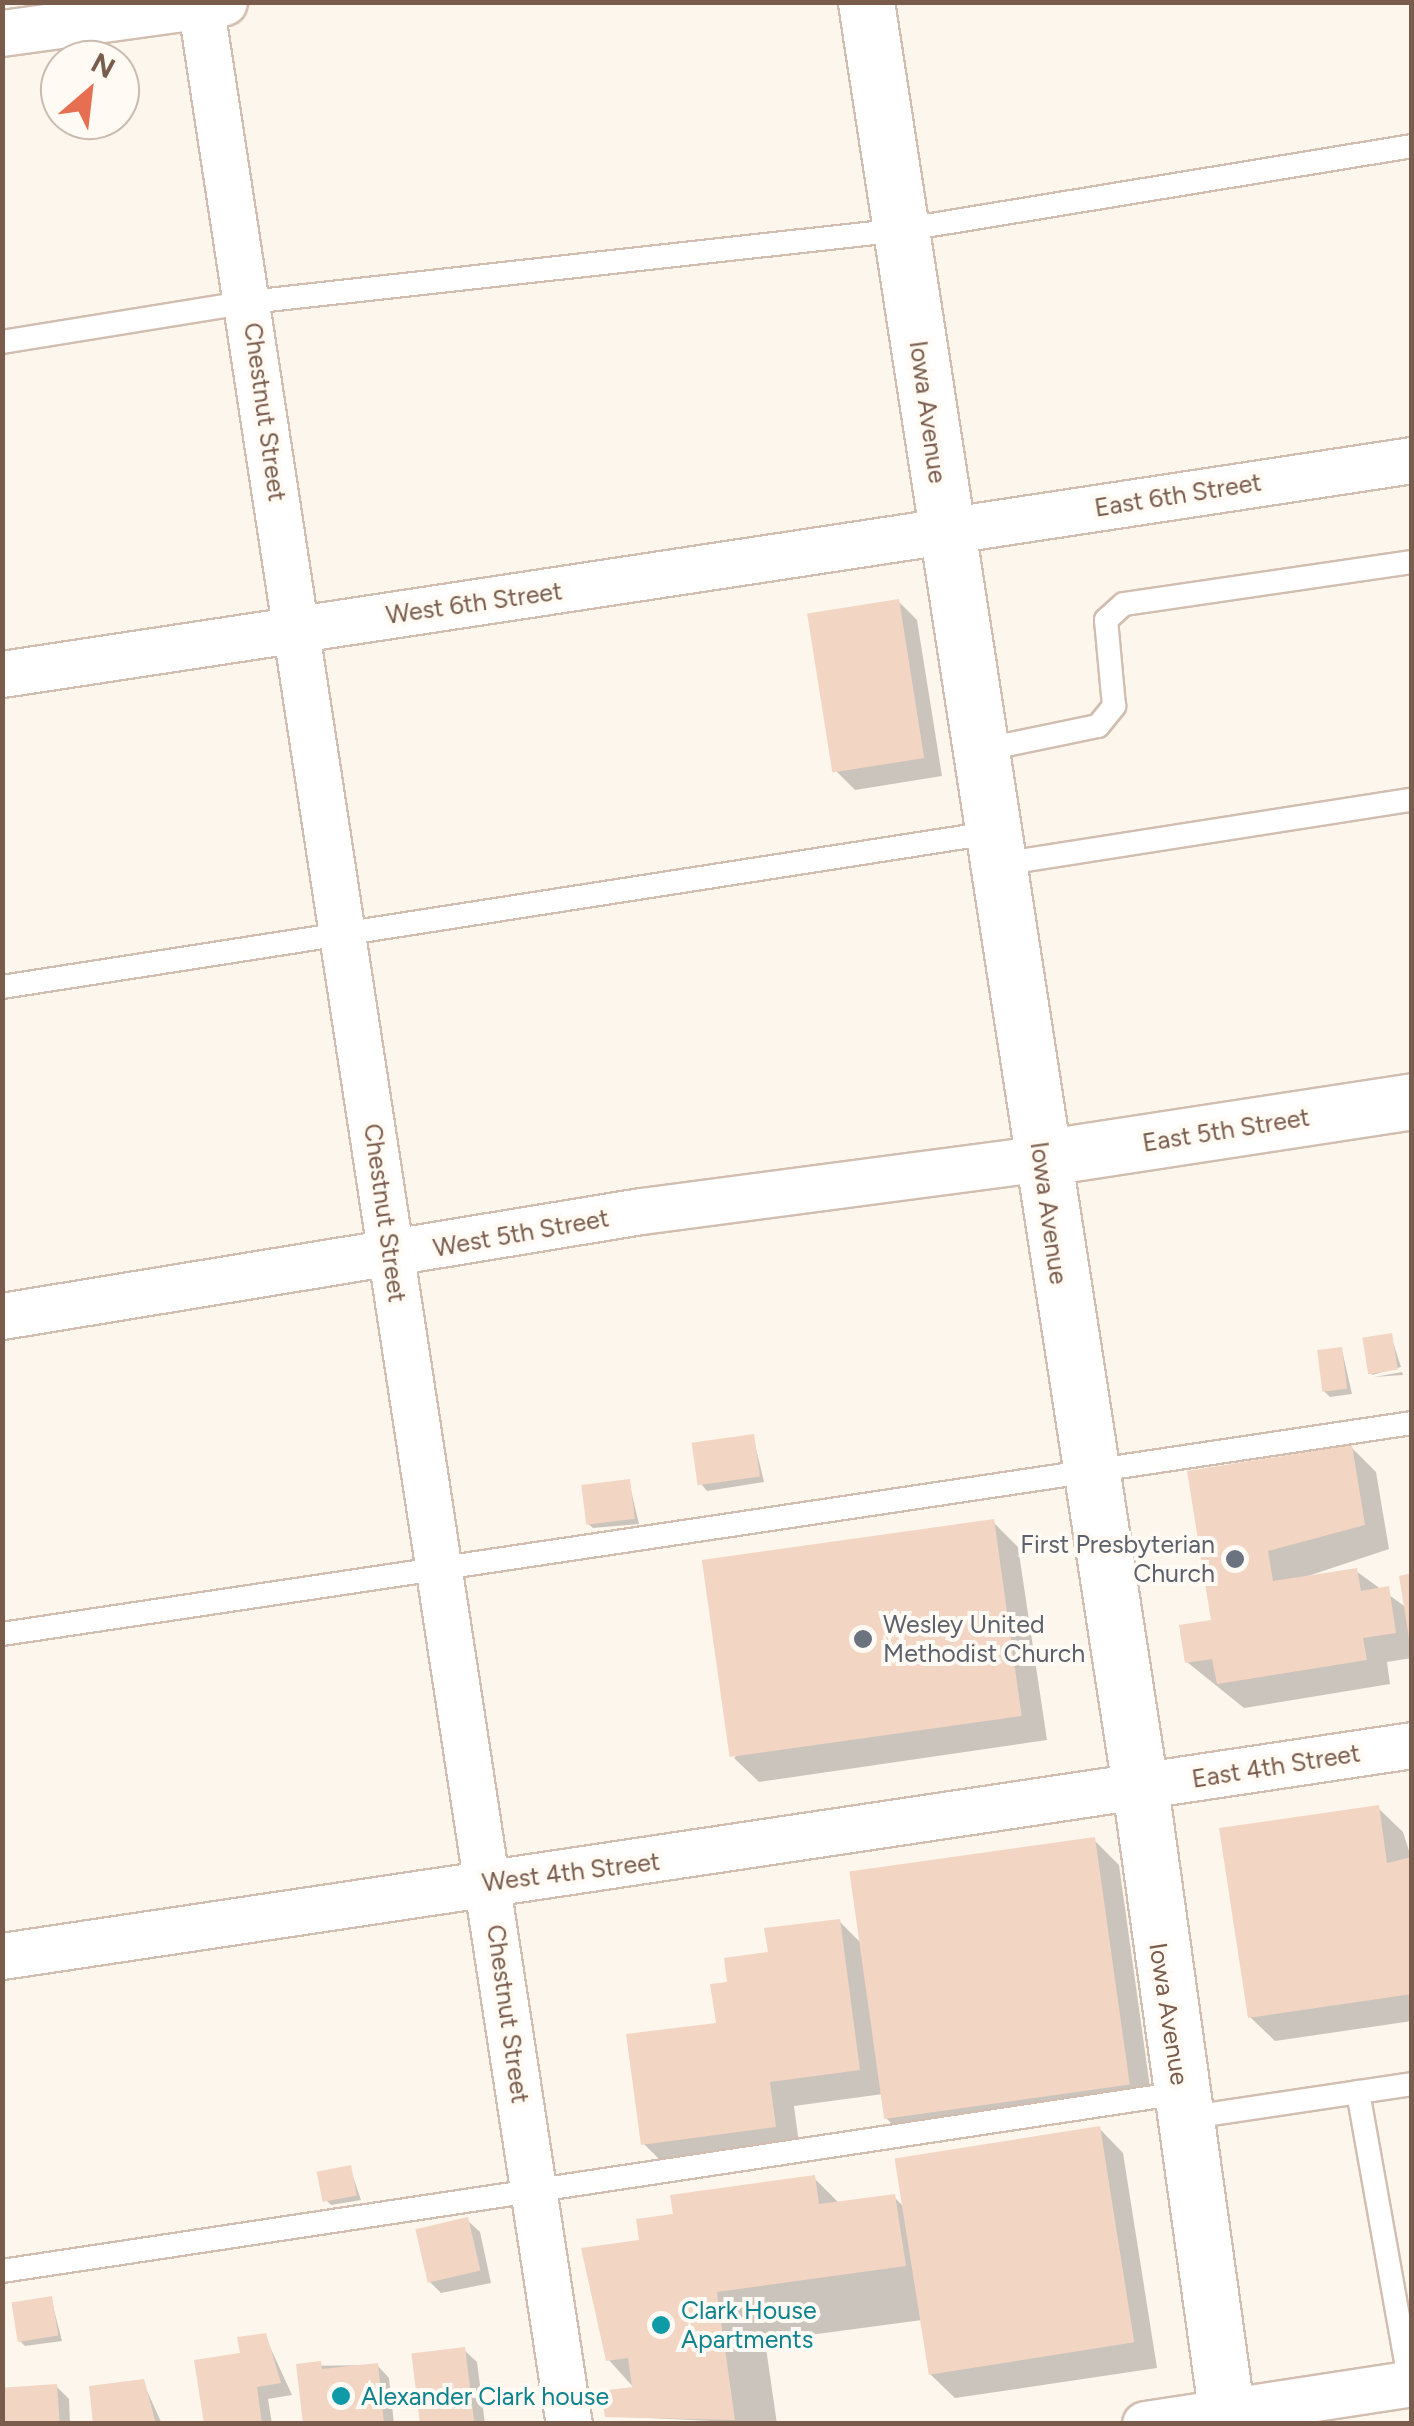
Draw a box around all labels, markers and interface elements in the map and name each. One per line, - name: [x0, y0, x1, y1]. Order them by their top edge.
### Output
- north arrow: [40, 40, 140, 140]
- text: N: [86, 45, 121, 85]
- street label: Chestnut Street: [238, 321, 292, 503]
- street label: Iowa Avenue: [903, 339, 953, 485]
- street label: East 6th Street: [1092, 467, 1264, 523]
- street label: West 6th Street: [384, 576, 564, 630]
- street label: East 5th Street: [1140, 1102, 1312, 1158]
- street label: Chestnut Street: [358, 1122, 412, 1304]
- street label: Iowa Avenue: [1024, 1140, 1074, 1286]
- street label: West 5th Street: [431, 1203, 611, 1263]
- place label: First Presbyterian Church: [1020, 1530, 1215, 1589]
- marker: First Presbyterian Church: [1224, 1548, 1246, 1570]
- place label: Wesley United Methodist Church: [883, 1610, 1085, 1669]
- marker: Wesley United Methodist Church: [852, 1628, 874, 1650]
- street label: East 4th Street: [1190, 1738, 1362, 1794]
- street label: West 4th Street: [480, 1846, 662, 1898]
- street label: Chestnut Street: [481, 1923, 535, 2105]
- street label: Iowa Avenue: [1143, 1941, 1195, 2087]
- place label: Clark House Apartments: [681, 2296, 817, 2355]
- marker: Clark House Apartments: [650, 2314, 672, 2336]
- place label: Alexander Clark house: [361, 2381, 609, 2411]
- marker: Alexander Clark house: [330, 2385, 352, 2407]

